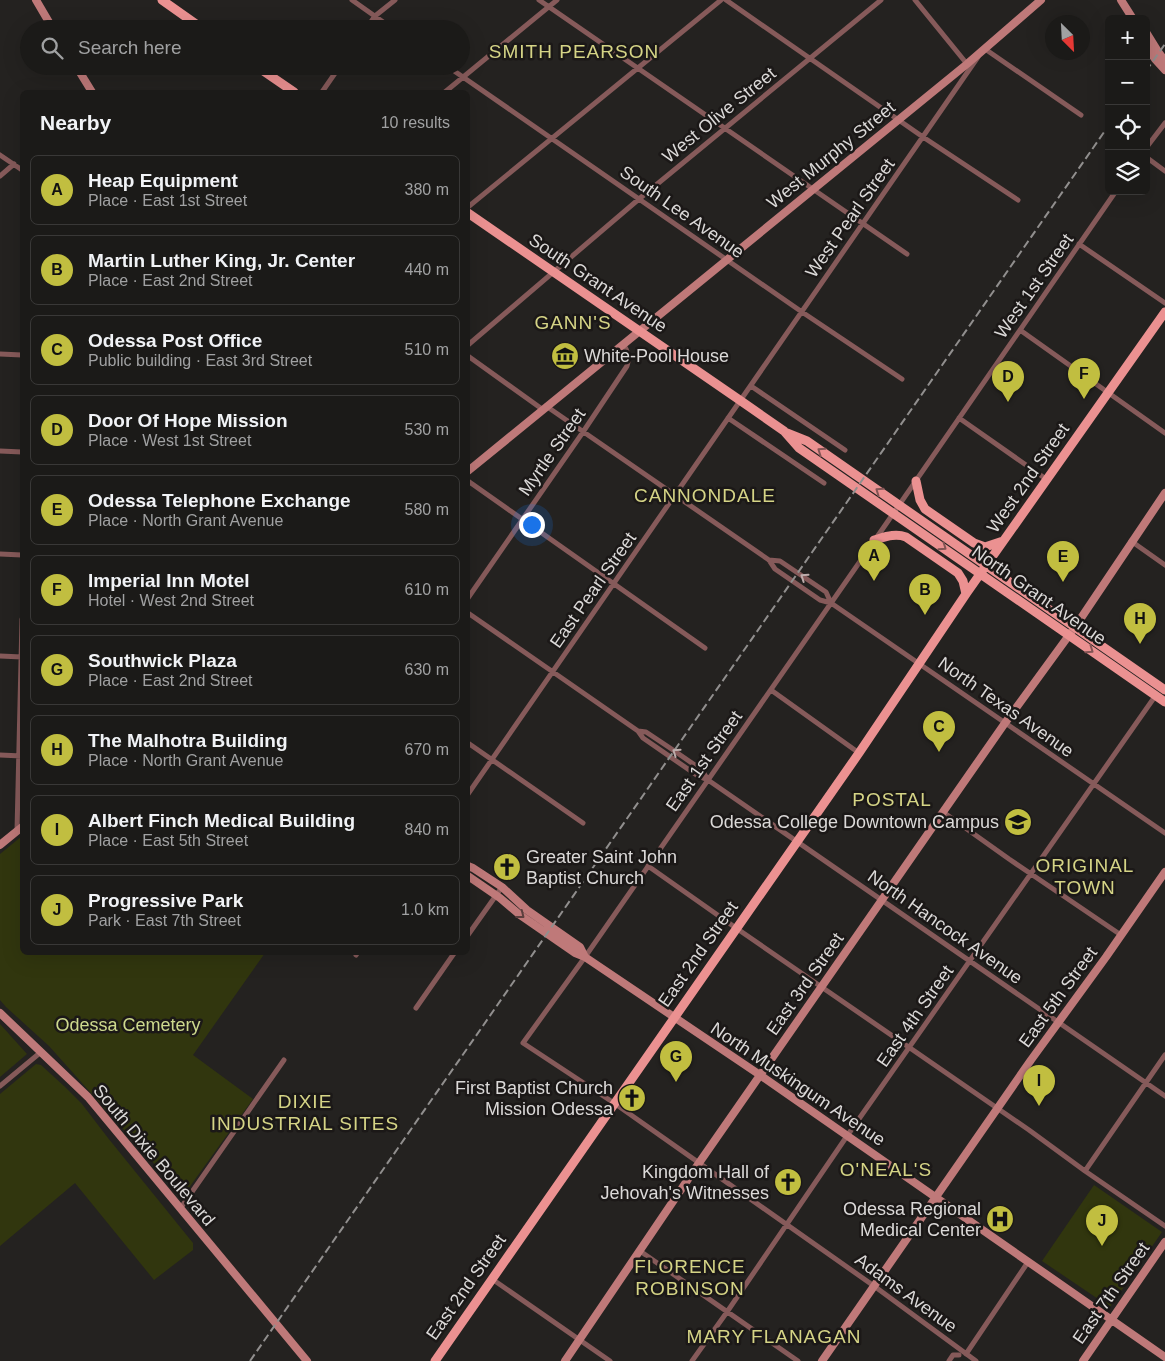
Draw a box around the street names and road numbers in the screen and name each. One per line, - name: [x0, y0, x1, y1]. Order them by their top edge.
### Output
- street label: West Olive Street: [658, 63, 780, 167]
- street label: West Murphy Street: [763, 97, 899, 213]
- street label: West Pearl Street: [801, 155, 899, 281]
- street label: South Lee Avenue: [616, 162, 748, 262]
- street label: South Grant Avenue: [525, 229, 671, 337]
- street label: West 1st Street: [991, 230, 1077, 342]
- street label: Myrtle Street: [515, 404, 589, 500]
- street label: West 2nd Street: [983, 420, 1073, 536]
- street label: East Pearl Street: [546, 529, 640, 651]
- street label: North Grant Avenue: [968, 541, 1110, 649]
- street label: North Texas Avenue: [935, 653, 1077, 761]
- street label: East 1st Street: [662, 707, 746, 815]
- street label: North Hancock Avenue: [864, 866, 1026, 988]
- street label: East 2nd Street: [654, 897, 742, 1011]
- street label: East 3rd Street: [762, 929, 848, 1039]
- street label: East 5th Street: [1015, 943, 1101, 1051]
- street label: East 4th Street: [873, 961, 957, 1071]
- street label: North Muskingum Avenue: [707, 1018, 889, 1150]
- street label: South Dixie Boulevard: [89, 1080, 219, 1230]
- street label: East 2nd Street: [422, 1230, 510, 1344]
- street label: East 7th Street: [1069, 1238, 1153, 1348]
- street label: Adams Avenue: [851, 1249, 961, 1337]

